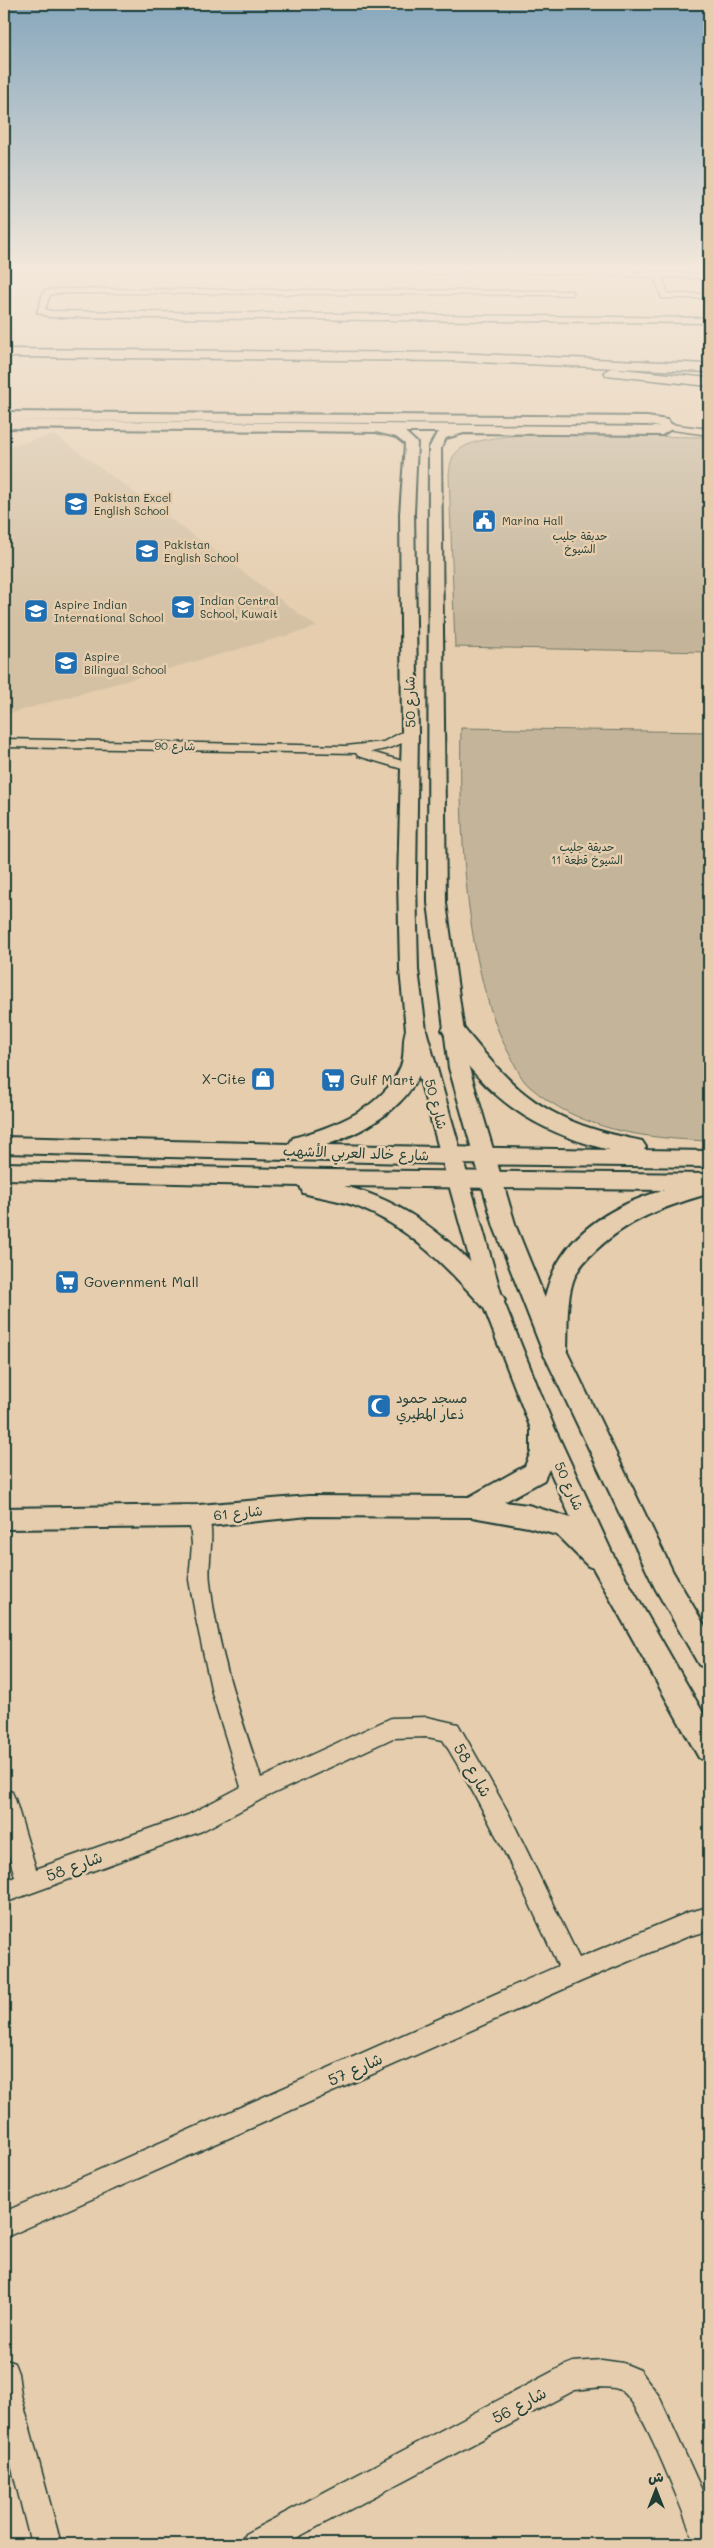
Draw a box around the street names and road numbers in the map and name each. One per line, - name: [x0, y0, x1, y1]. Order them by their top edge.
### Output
- street label: شارع 50: [400, 676, 420, 728]
- street label: شارع 90: [155, 738, 195, 755]
- street label: شارع 50: [420, 1076, 452, 1132]
- street label: شارع خالد العربي الأشهب: [282, 1140, 429, 1169]
- street label: شارع 50: [549, 1458, 589, 1514]
- street label: شارع 61: [212, 1500, 264, 1526]
- street label: شارع 58: [448, 1739, 497, 1801]
- street label: شارع 58: [43, 1846, 106, 1887]
- street label: شارع 57: [324, 2047, 386, 2092]
- street label: شارع 56: [488, 2381, 551, 2429]

